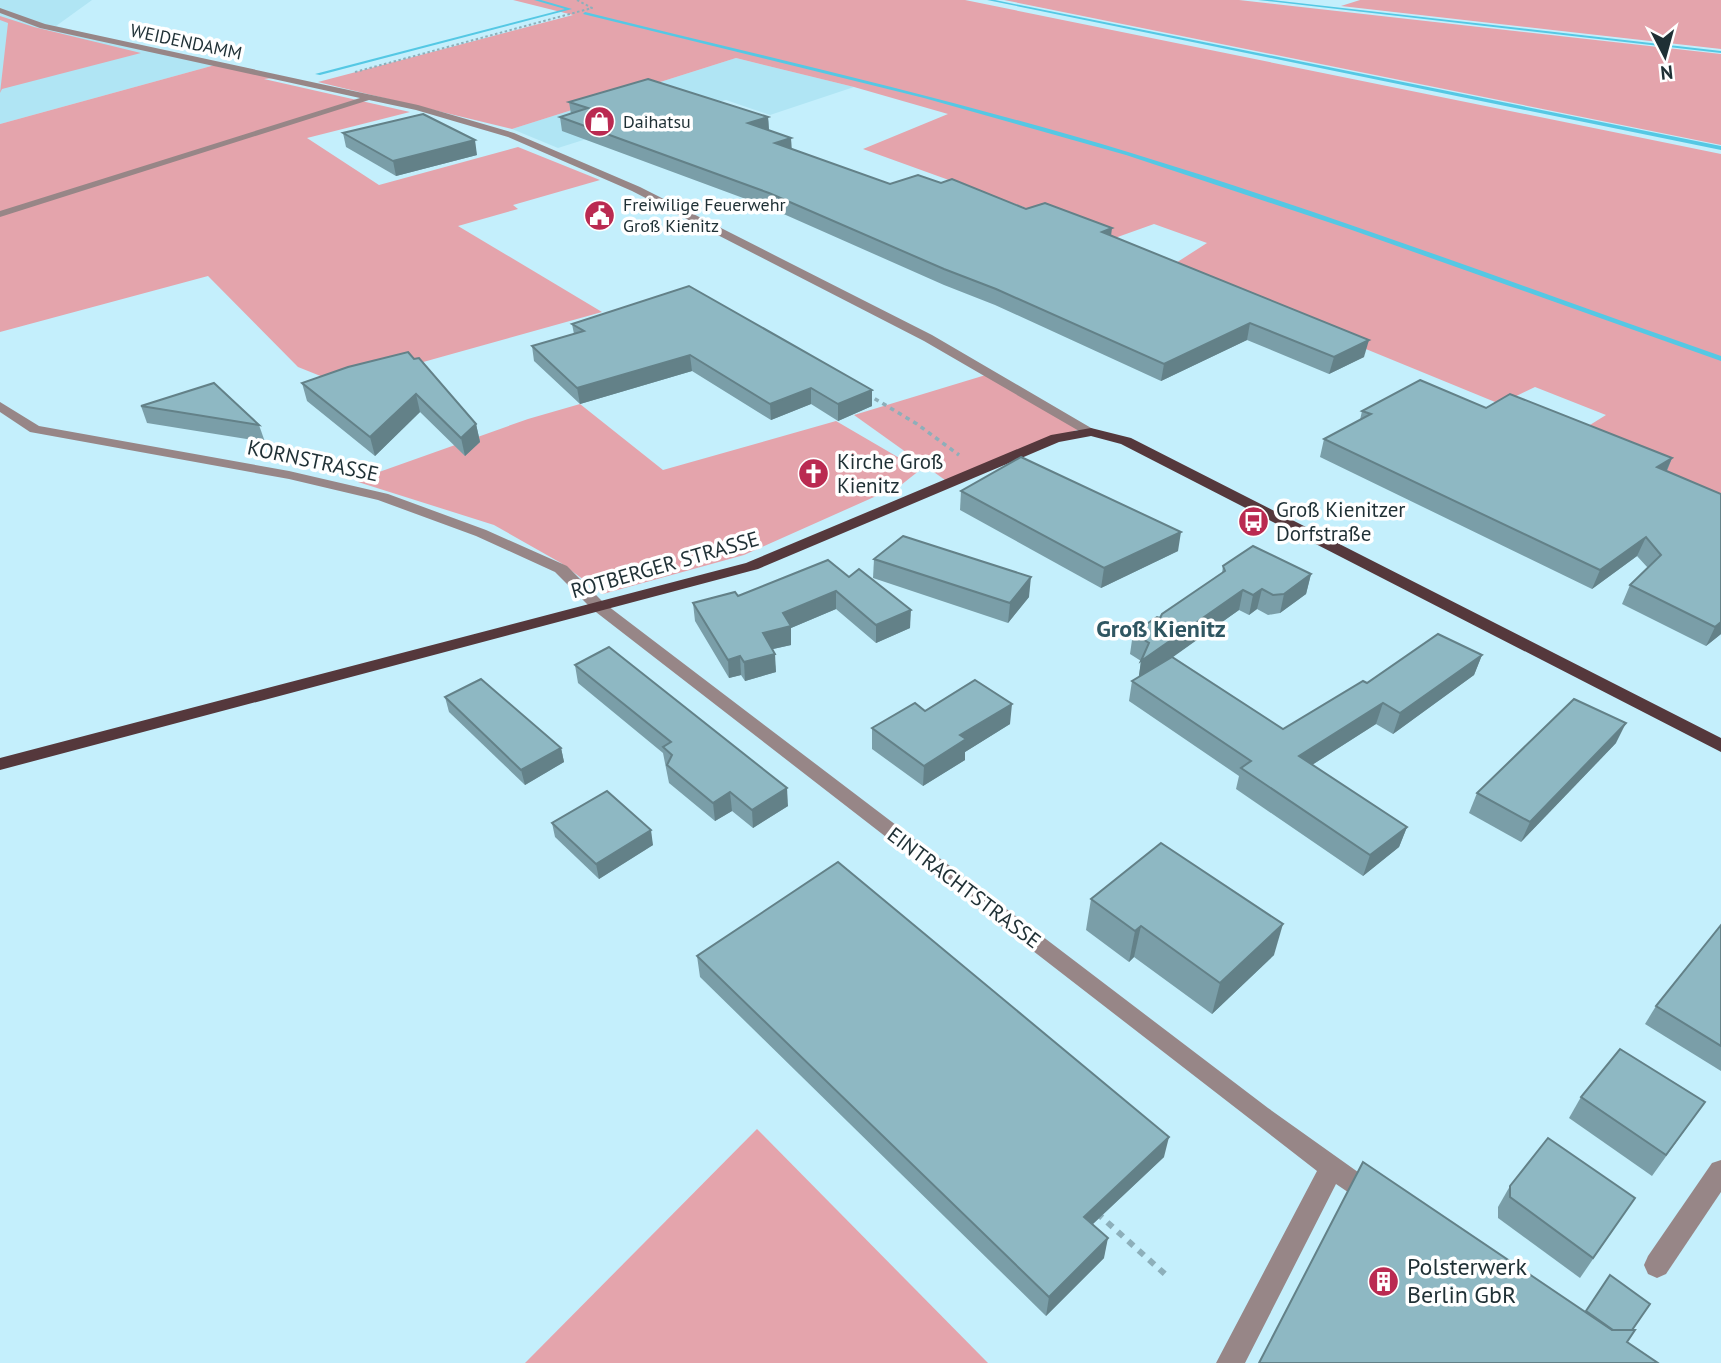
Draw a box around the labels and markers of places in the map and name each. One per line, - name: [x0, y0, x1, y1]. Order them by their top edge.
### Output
- shop icon: Daihatsu: [583, 105, 617, 139]
- place label: Daihatsu: [623, 110, 691, 133]
- place label: Freiwilige Feuerwehr Groß Kienitz: [623, 193, 786, 237]
- public building icon: Freiwilige Feuerwehr Groß Kienitz: [583, 198, 617, 232]
- place label: Kirche Groß Kienitz: [837, 448, 944, 499]
- church icon: Kirche Groß Kienitz: [797, 457, 831, 491]
- place label: Groß Kienitzer Dorfstraße: [1276, 496, 1406, 547]
- bus stop icon: Groß Kienitzer Dorfstraße: [1236, 505, 1270, 539]
- place label: Polsterwerk Berlin GbR: [1407, 1251, 1527, 1310]
- building icon: Polsterwerk Berlin GbR: [1367, 1264, 1401, 1298]

